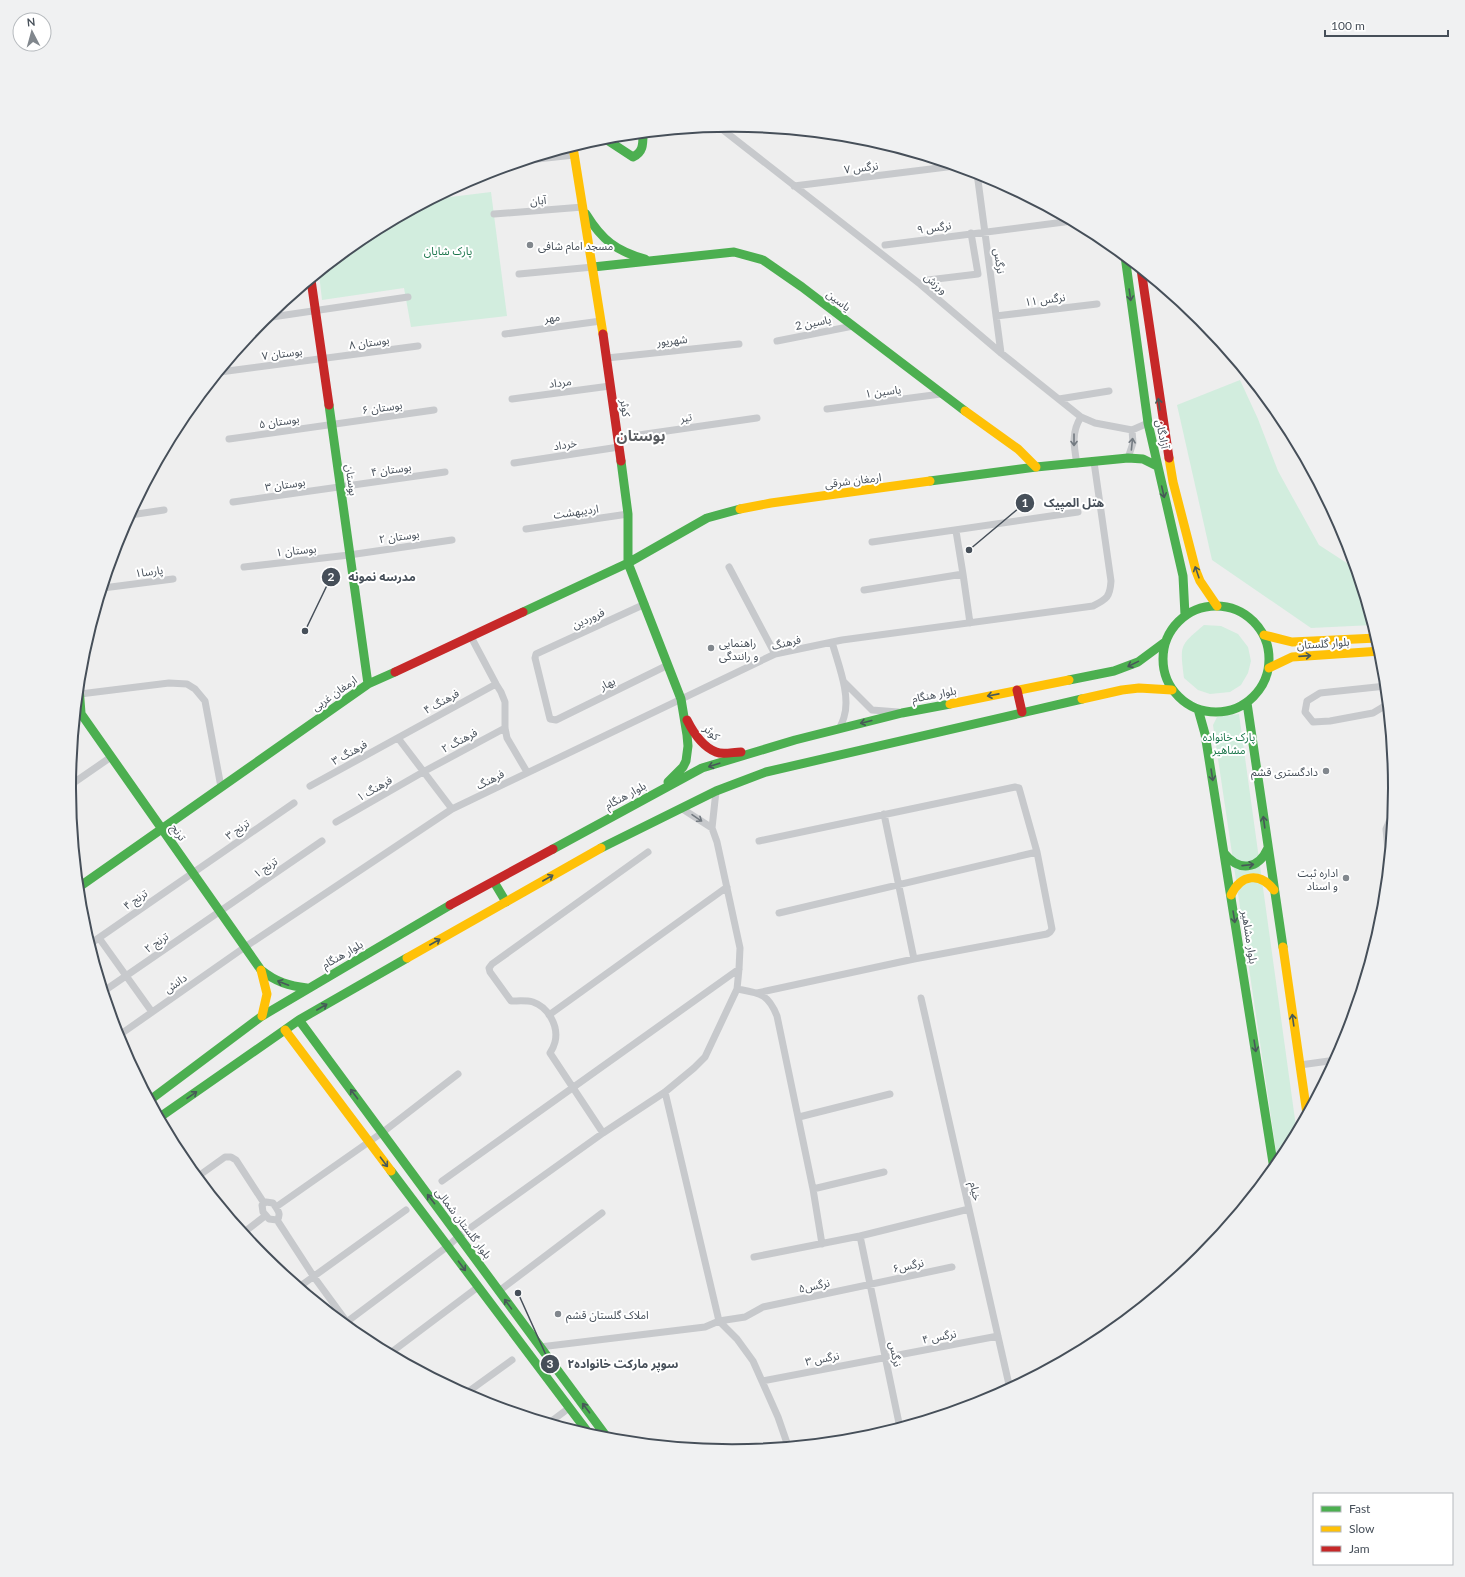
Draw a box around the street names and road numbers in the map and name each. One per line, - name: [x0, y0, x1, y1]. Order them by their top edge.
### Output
- street label: نرگس ۷: [843, 158, 879, 177]
- street label: آبان: [529, 193, 548, 208]
- street label: نرگس ۹: [916, 218, 952, 237]
- street label: نرگس: [991, 248, 1008, 275]
- street label: ورزش: [921, 270, 950, 297]
- street label: یاسین: [824, 287, 854, 314]
- street label: نرگس ۱۱: [1024, 290, 1066, 309]
- street label: مهر: [542, 309, 561, 326]
- street label: یاسین 2: [794, 312, 832, 333]
- street label: شهریور: [655, 332, 688, 349]
- street label: بوستان ۸: [348, 333, 390, 352]
- street label: بوستان ۷: [261, 344, 303, 363]
- street label: مرداد: [548, 374, 573, 391]
- street label: یاسین ۱: [864, 382, 902, 401]
- street label: بوستان ۶: [361, 398, 403, 417]
- street label: کوثر: [617, 398, 634, 418]
- street label: تیر: [678, 410, 693, 425]
- street label: بوستان ۵: [258, 412, 300, 431]
- street label: آزادگان: [1153, 418, 1172, 451]
- street label: خرداد: [552, 436, 578, 453]
- street label: بوستان ۴: [370, 460, 412, 479]
- street label: بوستان: [342, 463, 361, 497]
- street label: ارمغان شرقی: [824, 470, 882, 491]
- street label: بوستان ۳: [264, 475, 306, 494]
- street label: اردیبهشت: [553, 501, 600, 522]
- street label: بوستان ۲: [378, 527, 420, 546]
- street label: بوستان ۱: [275, 541, 317, 560]
- street label: پارسا۱: [134, 563, 164, 581]
- street label: فروردین: [570, 605, 607, 632]
- street label: فرهنگ: [770, 632, 802, 653]
- street label: بلوار گلستان: [1296, 635, 1350, 652]
- street label: ارمغان غربی: [309, 673, 360, 714]
- street label: بهار: [596, 674, 617, 694]
- street label: بلوار هنگام: [911, 683, 958, 707]
- street label: فرهنگ ۴: [421, 686, 462, 717]
- street label: کوثر: [700, 721, 723, 744]
- street label: فرهنگ ۲: [439, 725, 480, 756]
- street label: فرهنگ ۳: [329, 737, 370, 768]
- street label: فرهنگ: [474, 766, 507, 792]
- street label: فرهنگ ۱: [354, 773, 395, 804]
- street label: بلوار هنگام: [602, 778, 649, 813]
- street label: ترنج ۳: [222, 816, 253, 844]
- street label: ترنج: [167, 821, 189, 844]
- street label: ترنج ۱: [250, 854, 281, 882]
- street label: ترنج ۴: [120, 886, 151, 914]
- street label: بلوار مشاهیر: [1238, 908, 1261, 965]
- street label: ترنج ۲: [141, 929, 172, 957]
- street label: بلوار هنگام: [319, 937, 366, 973]
- street label: دانش: [161, 971, 189, 996]
- street label: خیام: [966, 1180, 985, 1203]
- street label: بلوار گلستان شمالی: [432, 1185, 495, 1261]
- street label: نرگس۶: [891, 1255, 925, 1276]
- street label: نرگس۵: [797, 1275, 831, 1296]
- street label: نرگس ۴: [921, 1326, 957, 1347]
- street label: نرگس: [886, 1340, 905, 1368]
- street label: نرگس ۳: [804, 1348, 840, 1369]

